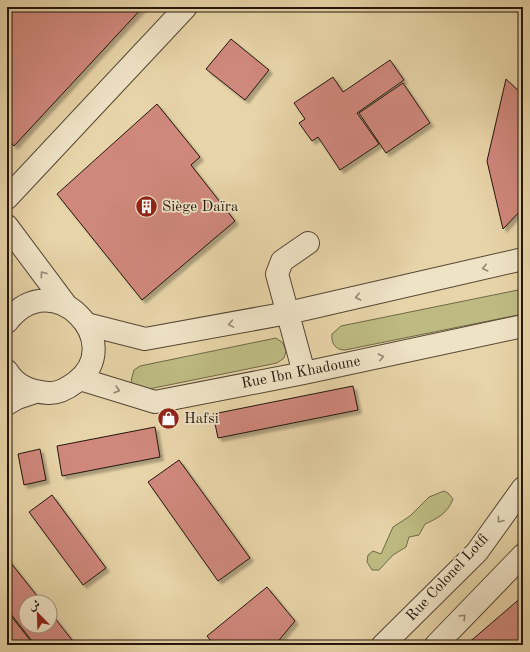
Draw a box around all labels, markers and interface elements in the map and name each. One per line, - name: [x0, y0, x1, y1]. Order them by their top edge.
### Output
- building icon: Siège Daïra: [133, 194, 159, 220]
- place label: Siège Daïra: [162, 200, 239, 215]
- one-way arrow: [482, 263, 489, 272]
- one-way arrow: [40, 271, 47, 278]
- one-way arrow: [355, 292, 362, 301]
- one-way arrow: [228, 319, 234, 327]
- one-way arrow: [378, 353, 384, 362]
- street label: Rue Ibn Khadoune: [240, 354, 362, 392]
- one-way arrow: [113, 385, 120, 394]
- shop icon: Hafsi: [156, 406, 182, 432]
- place label: Hafsi: [184, 412, 219, 427]
- one-way arrow: [497, 516, 505, 523]
- street label: Rue Colonel Lotfi: [404, 532, 492, 624]
- north arrow: [18, 594, 58, 634]
- text: ش: [28, 599, 42, 613]
- one-way arrow: [458, 614, 466, 622]

